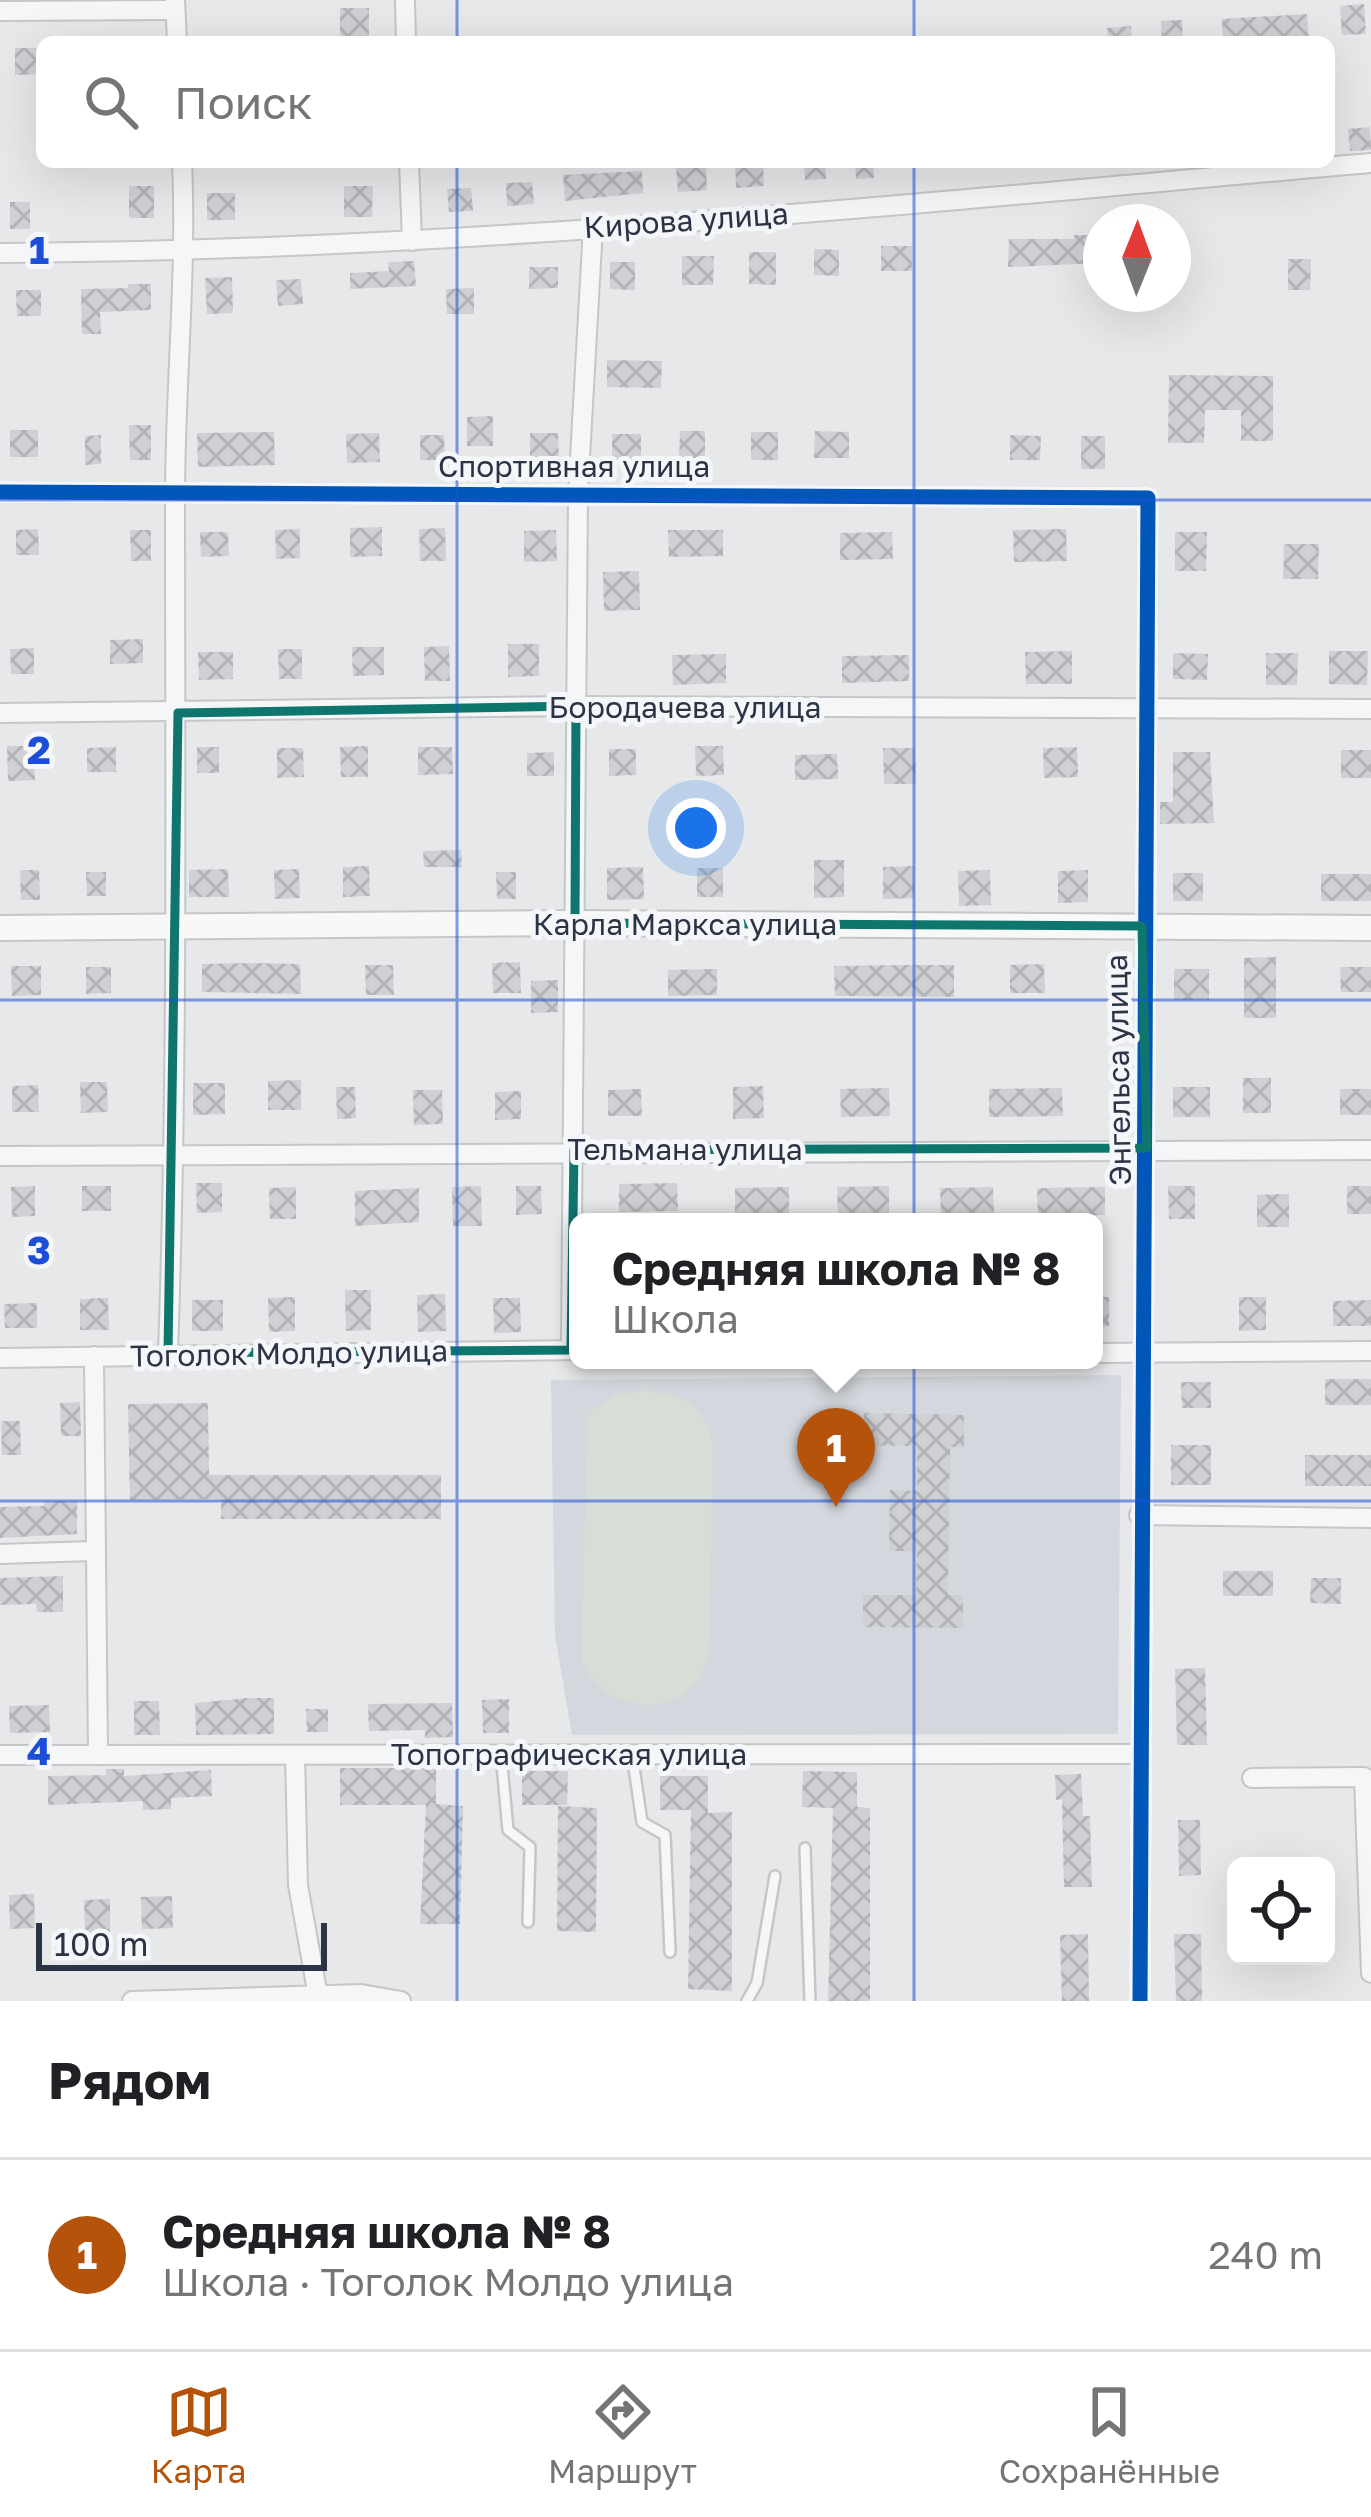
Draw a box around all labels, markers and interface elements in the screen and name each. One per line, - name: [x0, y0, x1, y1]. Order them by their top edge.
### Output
- search box: [36, 36, 1335, 168]
- icon: search: [78, 69, 144, 135]
- text: Поиск: [174, 75, 313, 129]
- street label: Кирова улица: [582, 195, 790, 245]
- north arrow: [1083, 204, 1191, 312]
- text: 1: [29, 226, 49, 273]
- street label: Спортивная улица: [438, 448, 710, 484]
- street label: Бородачева улица: [549, 689, 821, 725]
- text: 2: [27, 726, 51, 773]
- your location: [666, 798, 726, 858]
- street label: Карла Маркса улица: [533, 906, 837, 942]
- street label: Энгельса улица: [1098, 954, 1138, 1186]
- street label: Тельмана улица: [567, 1131, 803, 1167]
- popup: [569, 1213, 1103, 1369]
- text: 3: [27, 1226, 51, 1273]
- text: Средняя школа № 8: [611, 1241, 1061, 1295]
- text: Школа: [611, 1295, 739, 1342]
- street label: Тоголок Молдо улица: [130, 1332, 448, 1374]
- pin: 1: [797, 1408, 875, 1507]
- text: 4: [27, 1727, 51, 1774]
- street label: Топографическая улица: [391, 1736, 747, 1772]
- map controls: [1227, 1857, 1335, 1965]
- button: locate: [1227, 1857, 1335, 1965]
- scale bar: [36, 1917, 327, 1970]
- text: 100 m: [54, 1924, 148, 1963]
- text: Рядом: [48, 2049, 211, 2110]
- text: Средняя школа № 8: [162, 2204, 611, 2258]
- text: 1: [77, 2231, 97, 2278]
- text: 240 m: [1208, 2231, 1323, 2278]
- text: Школа · Тоголок Молдо улица: [162, 2258, 734, 2305]
- tab: Карта: [151, 2379, 246, 2490]
- tab: Маршрут: [548, 2379, 697, 2490]
- tab: Сохранённые: [999, 2379, 1220, 2490]

